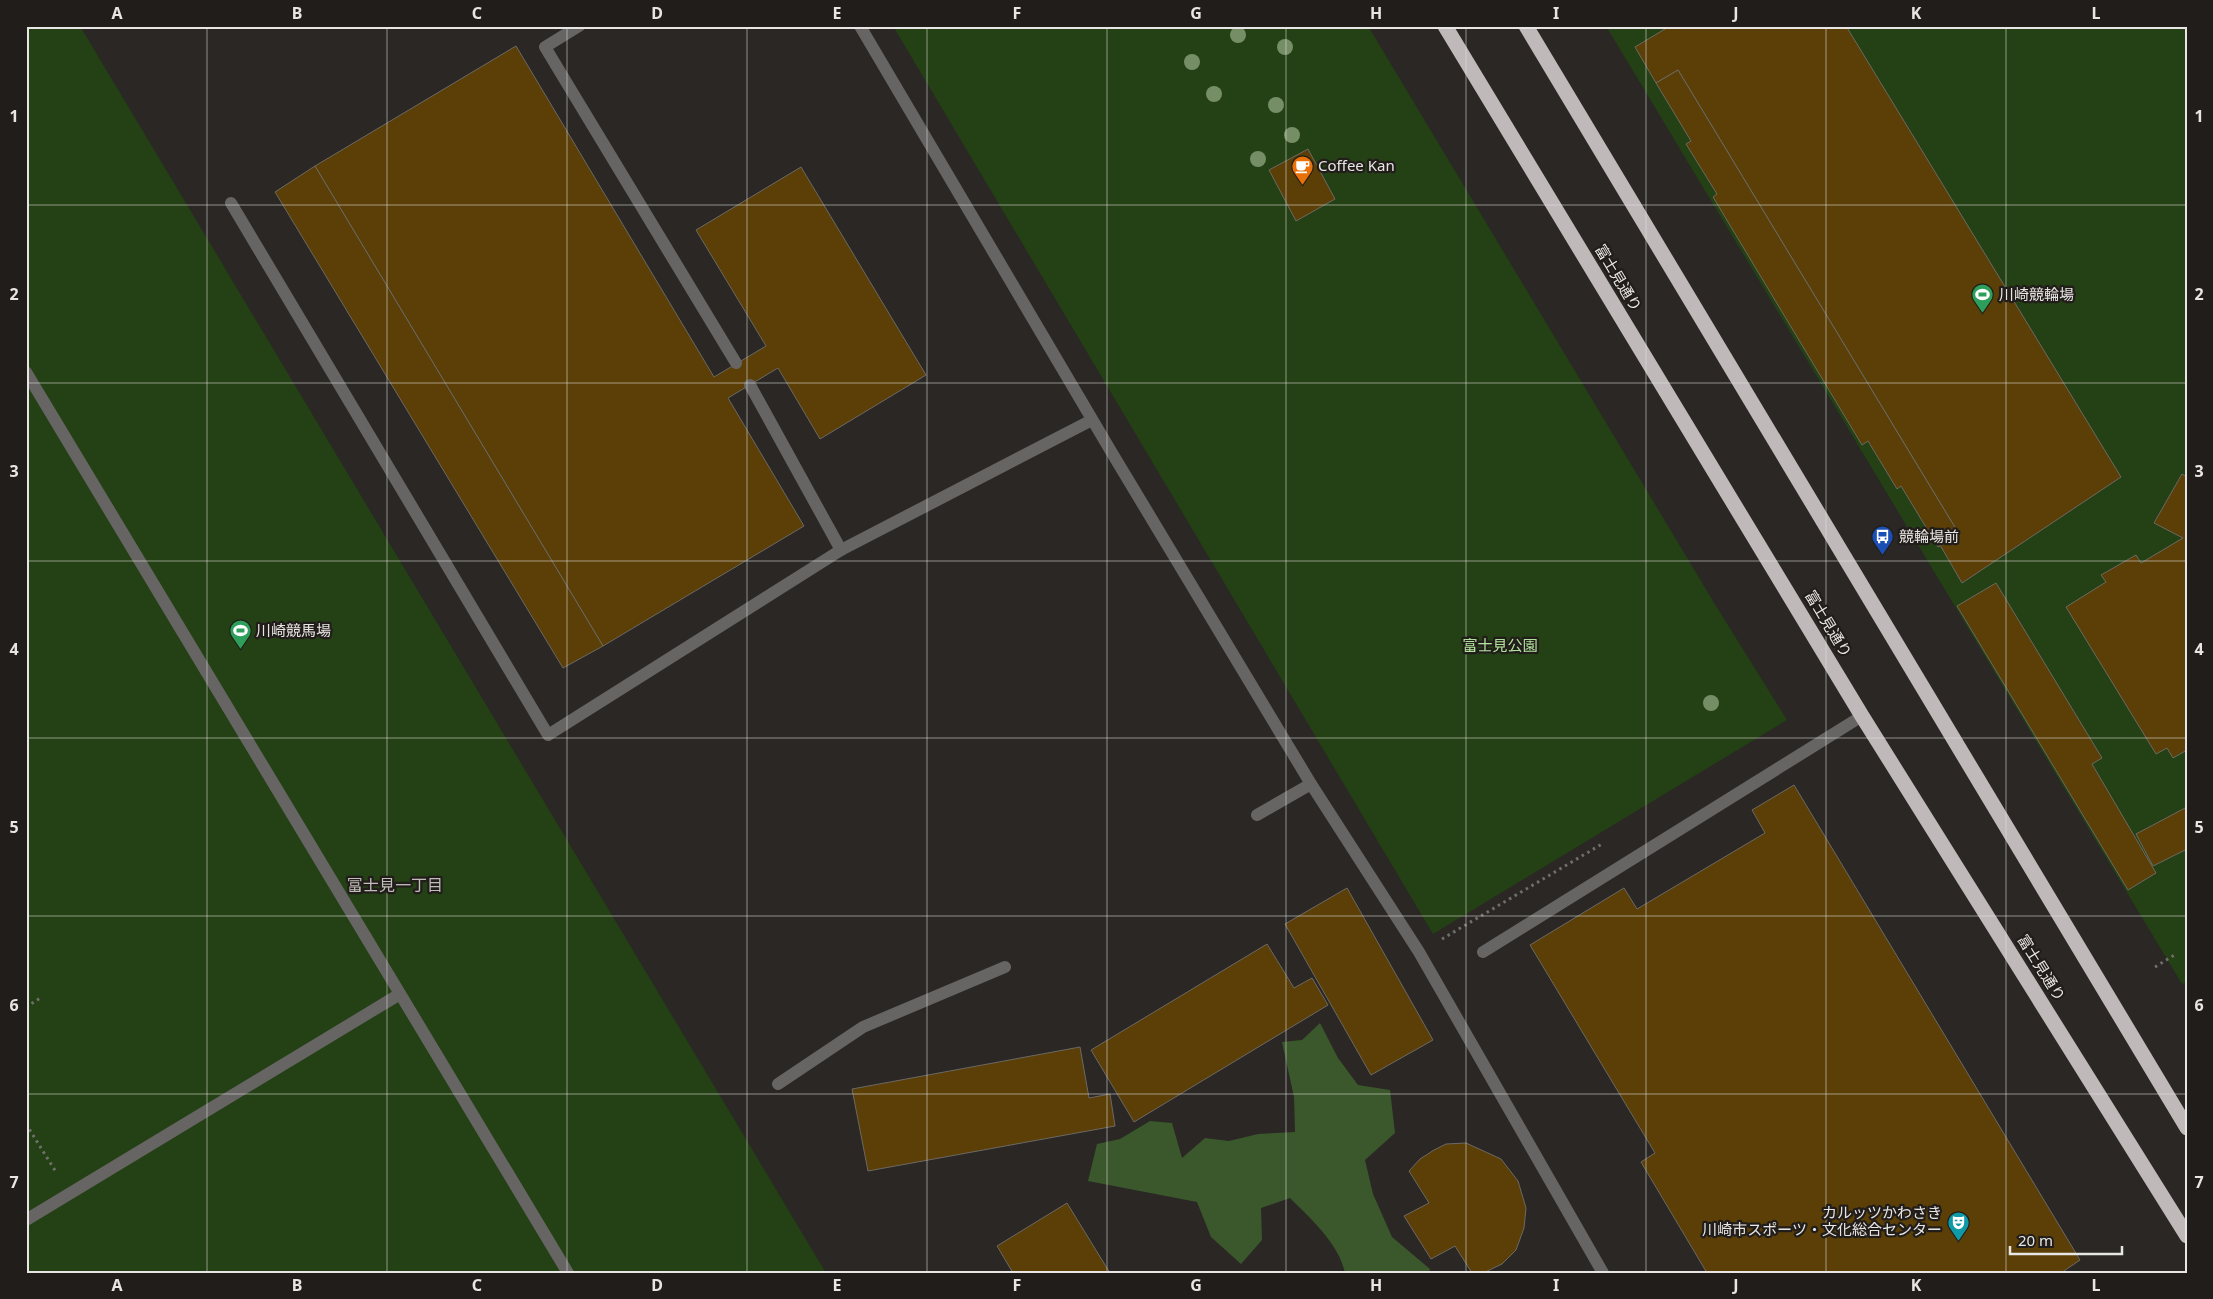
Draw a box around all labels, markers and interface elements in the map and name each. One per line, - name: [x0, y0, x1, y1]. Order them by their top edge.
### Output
- text: A: [111, 2, 123, 24]
- text: B: [292, 2, 302, 24]
- text: C: [472, 2, 482, 24]
- text: D: [651, 2, 663, 24]
- text: E: [833, 2, 842, 24]
- text: F: [1013, 2, 1021, 24]
- text: G: [1190, 2, 1202, 24]
- text: H: [1370, 2, 1382, 24]
- text: I: [1553, 2, 1559, 24]
- text: J: [1731, 2, 1739, 24]
- text: K: [1911, 2, 1922, 24]
- text: L: [2092, 2, 2101, 24]
- text: 1: [9, 105, 19, 127]
- text: 1: [2194, 105, 2204, 127]
- cafe icon: Coffee Kan: [1290, 154, 1314, 185]
- place label: Coffee Kan: [1318, 155, 1395, 175]
- street label: 富士見通り: [1591, 240, 1647, 315]
- text: 2: [9, 283, 19, 305]
- sports icon: 川崎競輪場: [1971, 283, 1995, 314]
- text: 2: [2194, 283, 2204, 305]
- place label: 川崎競輪場: [1999, 284, 2074, 304]
- text: 3: [9, 460, 19, 482]
- text: 3: [2194, 460, 2204, 482]
- bus stop icon: 競輪場前: [1871, 525, 1895, 556]
- place label: 競輪場前: [1899, 526, 1959, 546]
- street label: 富士見通り: [1801, 586, 1857, 661]
- sports icon: 川崎競馬場: [228, 619, 252, 650]
- place label: 川崎競馬場: [256, 620, 331, 640]
- park label: 富士見公園: [1462, 635, 1538, 655]
- text: 4: [9, 638, 19, 660]
- text: 4: [2194, 638, 2204, 660]
- text: 5: [9, 816, 19, 838]
- text: 5: [2194, 816, 2204, 838]
- district label: 富士見一丁目: [347, 874, 443, 896]
- street label: 富士見通り: [2013, 930, 2070, 1005]
- text: 6: [9, 994, 19, 1016]
- text: 6: [2194, 994, 2204, 1016]
- text: 7: [9, 1171, 19, 1193]
- text: 7: [2194, 1171, 2204, 1193]
- place label: カルッツかわさき 川崎市スポーツ・文化総合センター: [1702, 1202, 1942, 1239]
- theatre icon: カルッツかわさき 川崎市スポーツ・文化総合センター: [1946, 1210, 1970, 1241]
- scale bar: [2010, 1224, 2123, 1256]
- text: 20 m: [2018, 1230, 2053, 1250]
- text: A: [111, 1274, 123, 1296]
- text: B: [292, 1274, 302, 1296]
- text: C: [472, 1274, 482, 1296]
- text: D: [651, 1274, 663, 1296]
- text: E: [833, 1274, 842, 1296]
- text: F: [1013, 1274, 1021, 1296]
- text: G: [1190, 1274, 1202, 1296]
- text: H: [1370, 1274, 1382, 1296]
- text: I: [1553, 1274, 1559, 1296]
- text: J: [1731, 1274, 1739, 1296]
- text: K: [1911, 1274, 1922, 1296]
- text: L: [2092, 1274, 2101, 1296]

